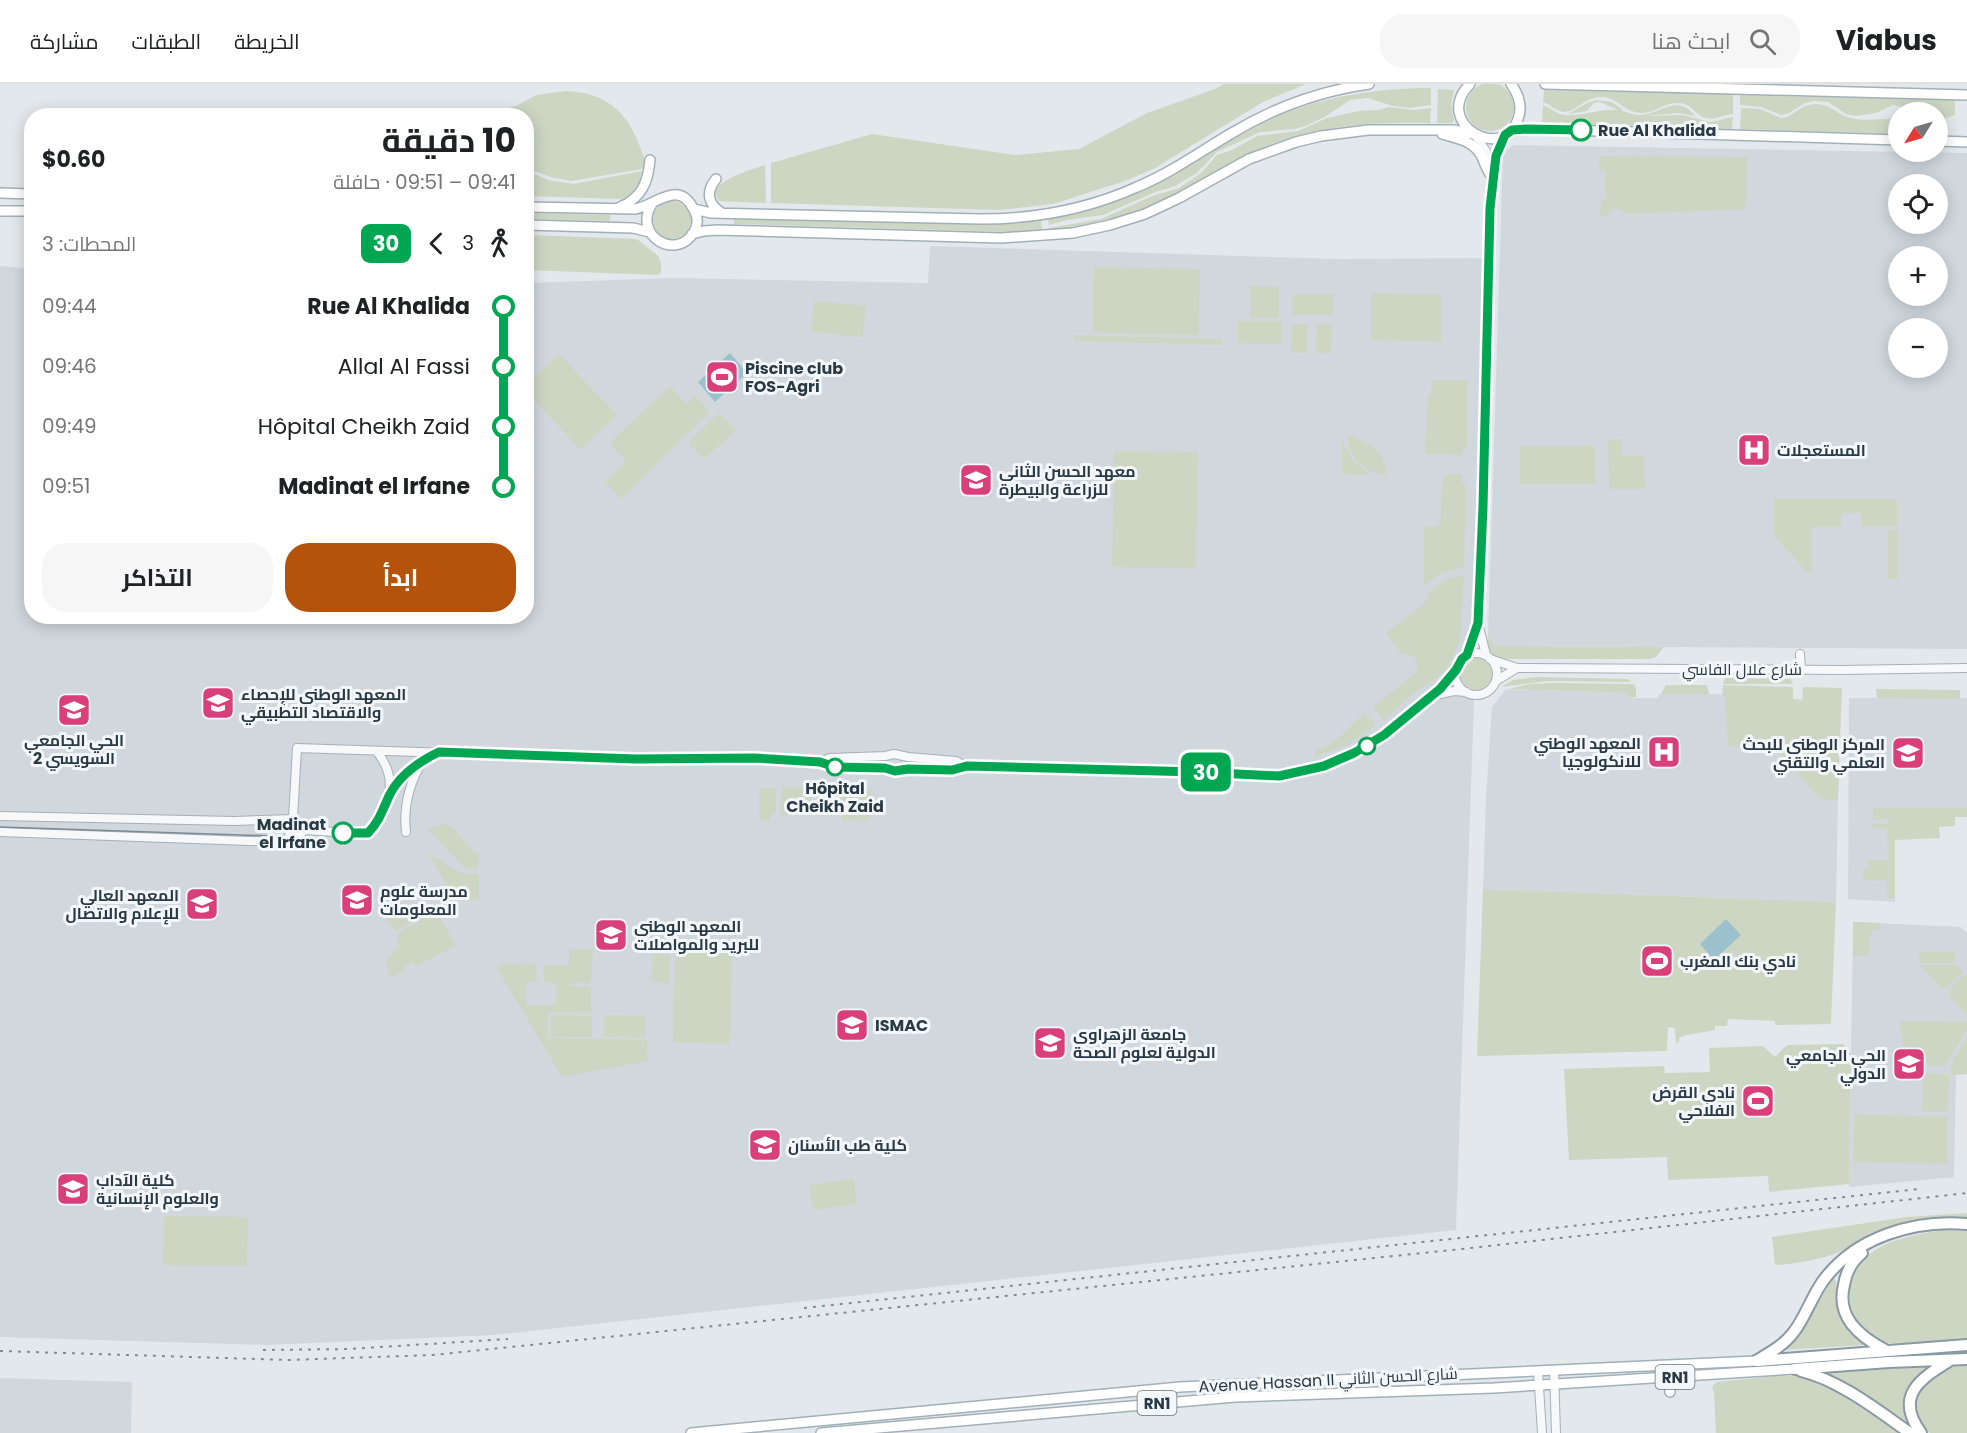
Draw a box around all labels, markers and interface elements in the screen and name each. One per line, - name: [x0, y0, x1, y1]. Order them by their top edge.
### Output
- search box: [1380, 14, 1800, 68]
- text: Viabus: [1836, 21, 1937, 60]
- icon: search: [1746, 25, 1779, 58]
- text: ابحث هنا: [1651, 26, 1731, 57]
- text: مشاركة: [30, 27, 99, 56]
- text: الطبقات: [132, 27, 201, 56]
- text: الخريطة: [234, 27, 300, 56]
- north arrow: [1888, 102, 1948, 162]
- map controls: [1888, 102, 1948, 378]
- text: 10 دقيقة: [382, 117, 516, 164]
- marker: Rue Al Khalida: [1570, 119, 1592, 141]
- place label: Rue Al Khalida: [1598, 119, 1716, 142]
- text: $0.60: [42, 144, 105, 175]
- text: 09:41 – 09:51 · حافلة: [333, 168, 516, 196]
- button: locate: [1888, 174, 1948, 234]
- icon: back: [420, 227, 453, 260]
- icon: walk: [483, 227, 516, 260]
- text: 30: [373, 229, 399, 258]
- text: 3: [462, 229, 474, 257]
- text: المحطات: 3: [42, 230, 137, 258]
- button: +: [1888, 246, 1948, 306]
- text: Rue Al Khalida: [307, 291, 470, 322]
- text: 09:44: [42, 292, 97, 320]
- button: −: [1888, 318, 1948, 378]
- text: Allal Al Fassi: [338, 351, 470, 382]
- text: 09:46: [42, 352, 97, 380]
- place label: Piscine club FOS-Agri: [745, 357, 843, 398]
- sports icon: Piscine club FOS-Agri: [704, 359, 740, 395]
- text: Hôpital Cheikh Zaid: [258, 411, 470, 442]
- text: 09:49: [42, 412, 97, 440]
- hospital icon: المستعجلات: [1736, 432, 1772, 468]
- place label: المستعجلات: [1777, 439, 1866, 462]
- place label: معهد الحسن الثاني للزراعة والبيطرة: [999, 460, 1136, 501]
- school or university icon: معهد الحسن الثاني للزراعة والبيطرة: [958, 462, 994, 498]
- text: Madinat el Irfane: [278, 471, 470, 502]
- text: 09:51: [42, 472, 90, 500]
- button: التذاكر: [42, 543, 273, 612]
- button: ابدأ: [285, 543, 516, 612]
- street label: شارع علال الفاسي: [1682, 658, 1802, 682]
- place label: المعهد الوطني للإحصاء والاقتصاد التطبيقي: [241, 683, 406, 725]
- school or university icon: المعهد الوطني للإحصاء والاقتصاد التطبيقي: [200, 685, 236, 721]
- school or university icon: الحي الجامعي السويسي 2: [56, 692, 92, 728]
- place label: الحي الجامعي السويسي 2: [24, 729, 124, 771]
- place label: المعهد الوطني للانكولوجيا: [1534, 732, 1641, 773]
- place label: المركز الوطني للبحث العلمي والتقني: [1742, 733, 1885, 775]
- hospital icon: المعهد الوطني للانكولوجيا: [1646, 734, 1682, 770]
- school or university icon: المركز الوطني للبحث العلمي والتقني: [1890, 735, 1926, 771]
- unlabelled marker: [1358, 737, 1376, 755]
- line badge: 30: [1179, 752, 1233, 792]
- marker: Hôpital Cheikh Zaid: [826, 758, 844, 776]
- text: 30: [1193, 758, 1219, 787]
- place label: Hôpital Cheikh Zaid: [786, 777, 884, 818]
- place label: Madinat el Irfane: [257, 813, 326, 854]
- marker: Madinat el Irfane: [332, 822, 354, 844]
- place label: مدرسة علوم المعلومات: [380, 880, 468, 921]
- school or university icon: مدرسة علوم المعلومات: [339, 882, 375, 918]
- place label: المعهد العالي للإعلام والاتصال: [66, 884, 179, 925]
- school or university icon: المعهد العالي للإعلام والاتصال: [184, 886, 220, 922]
- place label: المعهد الوطني للبريد والمواصلات: [634, 915, 759, 956]
- school or university icon: المعهد الوطني للبريد والمواصلات: [593, 917, 629, 953]
- sports icon: نادي بنك المغرب: [1639, 943, 1675, 979]
- place label: نادي بنك المغرب: [1680, 950, 1796, 974]
- school or university icon: ISMAC: [834, 1007, 870, 1043]
- place label: ISMAC: [875, 1014, 928, 1037]
- place label: جامعة الزهراوي الدولية لعلوم الصحة: [1073, 1023, 1216, 1064]
- school or university icon: جامعة الزهراوي الدولية لعلوم الصحة: [1032, 1025, 1068, 1061]
- place label: الحي الجامعي الدولي: [1786, 1044, 1886, 1086]
- school or university icon: الحي الجامعي الدولي: [1891, 1046, 1927, 1082]
- place label: نادي القرض الفلاحي: [1652, 1081, 1735, 1123]
- sports icon: نادي القرض الفلاحي: [1740, 1083, 1776, 1119]
- school or university icon: كلية طب الأسنان: [747, 1127, 783, 1163]
- place label: كلية طب الأسنان: [788, 1134, 907, 1157]
- place label: كلية الآداب والعلوم الإنسانية: [96, 1169, 219, 1210]
- school or university icon: كلية الآداب والعلوم الإنسانية: [55, 1171, 91, 1207]
- street label: Avenue Hassan II شارع الحسن الثاني: [1198, 1362, 1458, 1400]
- road number: RN1: [1656, 1365, 1694, 1389]
- road number: RN1: [1138, 1391, 1176, 1415]

